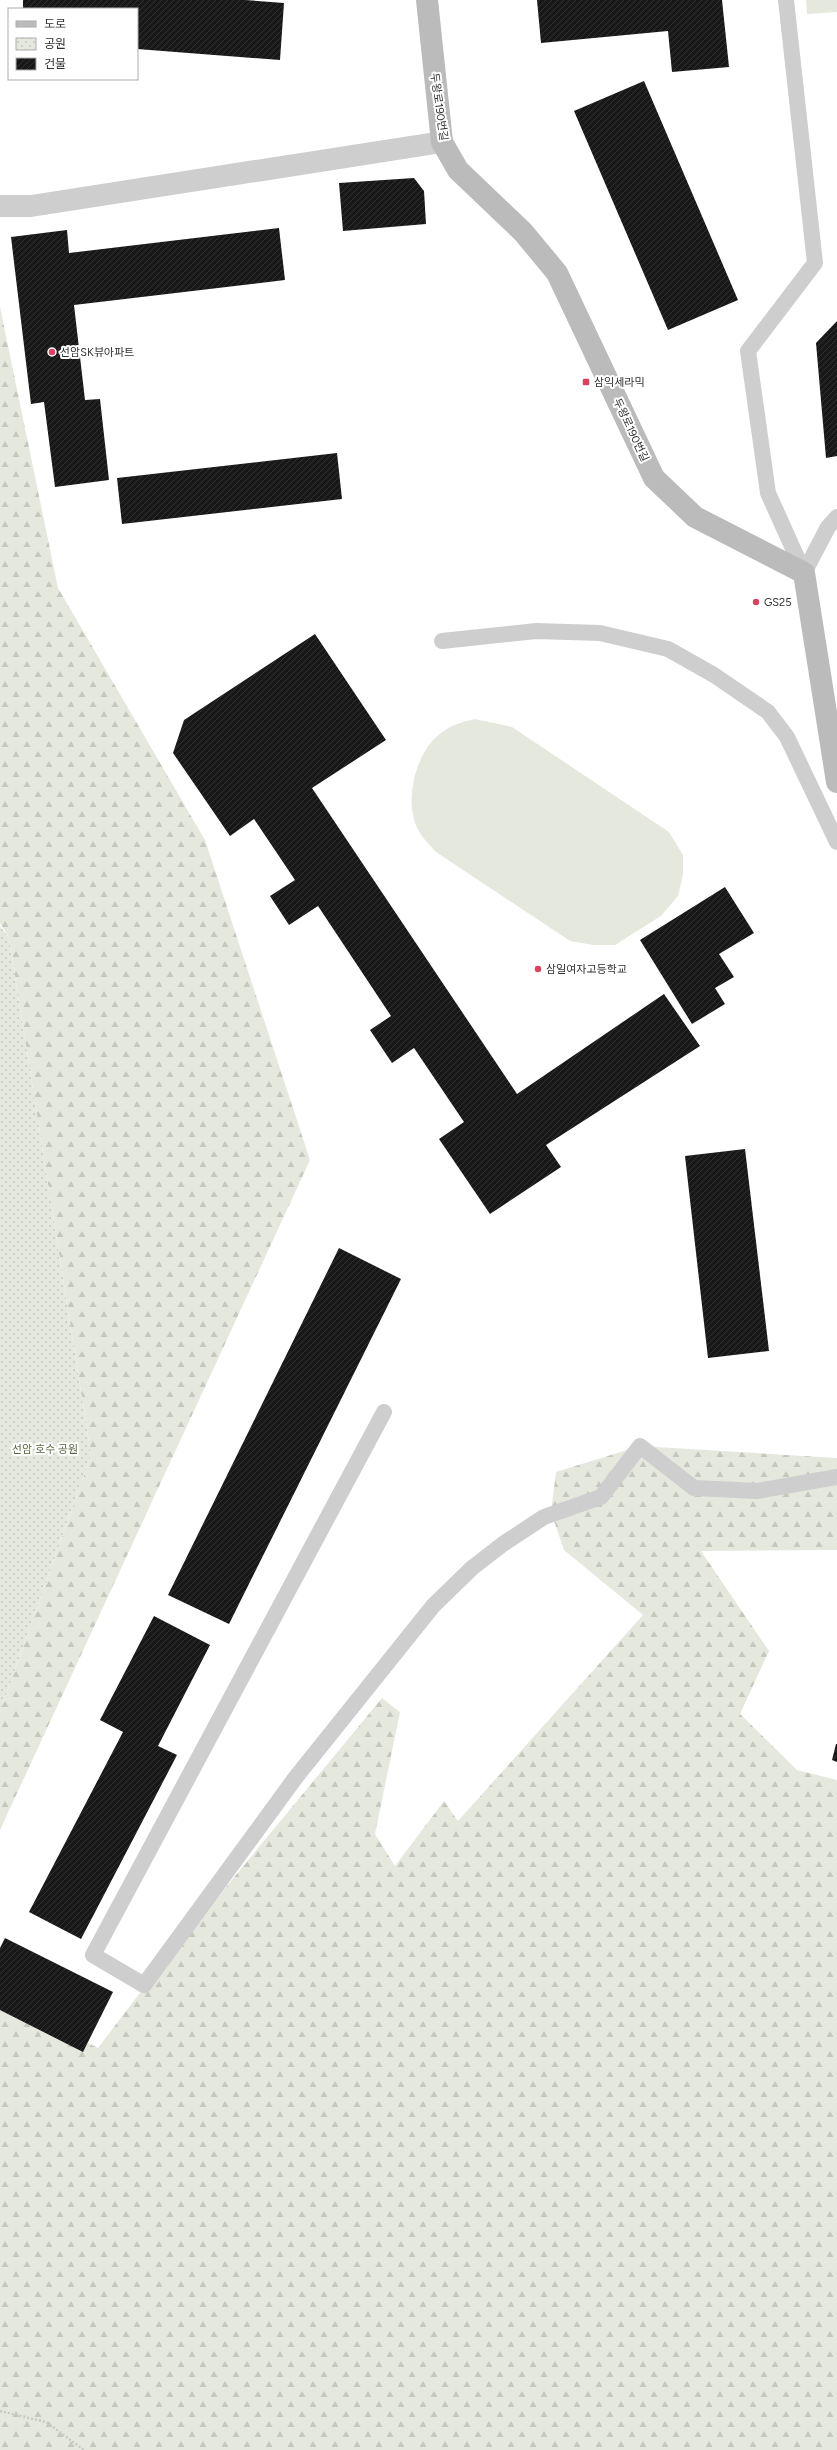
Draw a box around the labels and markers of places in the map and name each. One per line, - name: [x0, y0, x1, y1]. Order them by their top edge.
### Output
- place label: 선암SK뷰아파트: [60, 346, 134, 359]
- marker: 선암SK뷰아파트: [47, 347, 57, 357]
- place label: 삼익세라믹: [594, 376, 645, 389]
- marker: 삼익세라믹: [581, 377, 591, 387]
- place label: GS25: [764, 596, 792, 609]
- marker: GS25: [751, 597, 761, 607]
- place label: 삼일여자고등학교: [546, 963, 627, 976]
- marker: 삼일여자고등학교: [533, 964, 543, 974]

